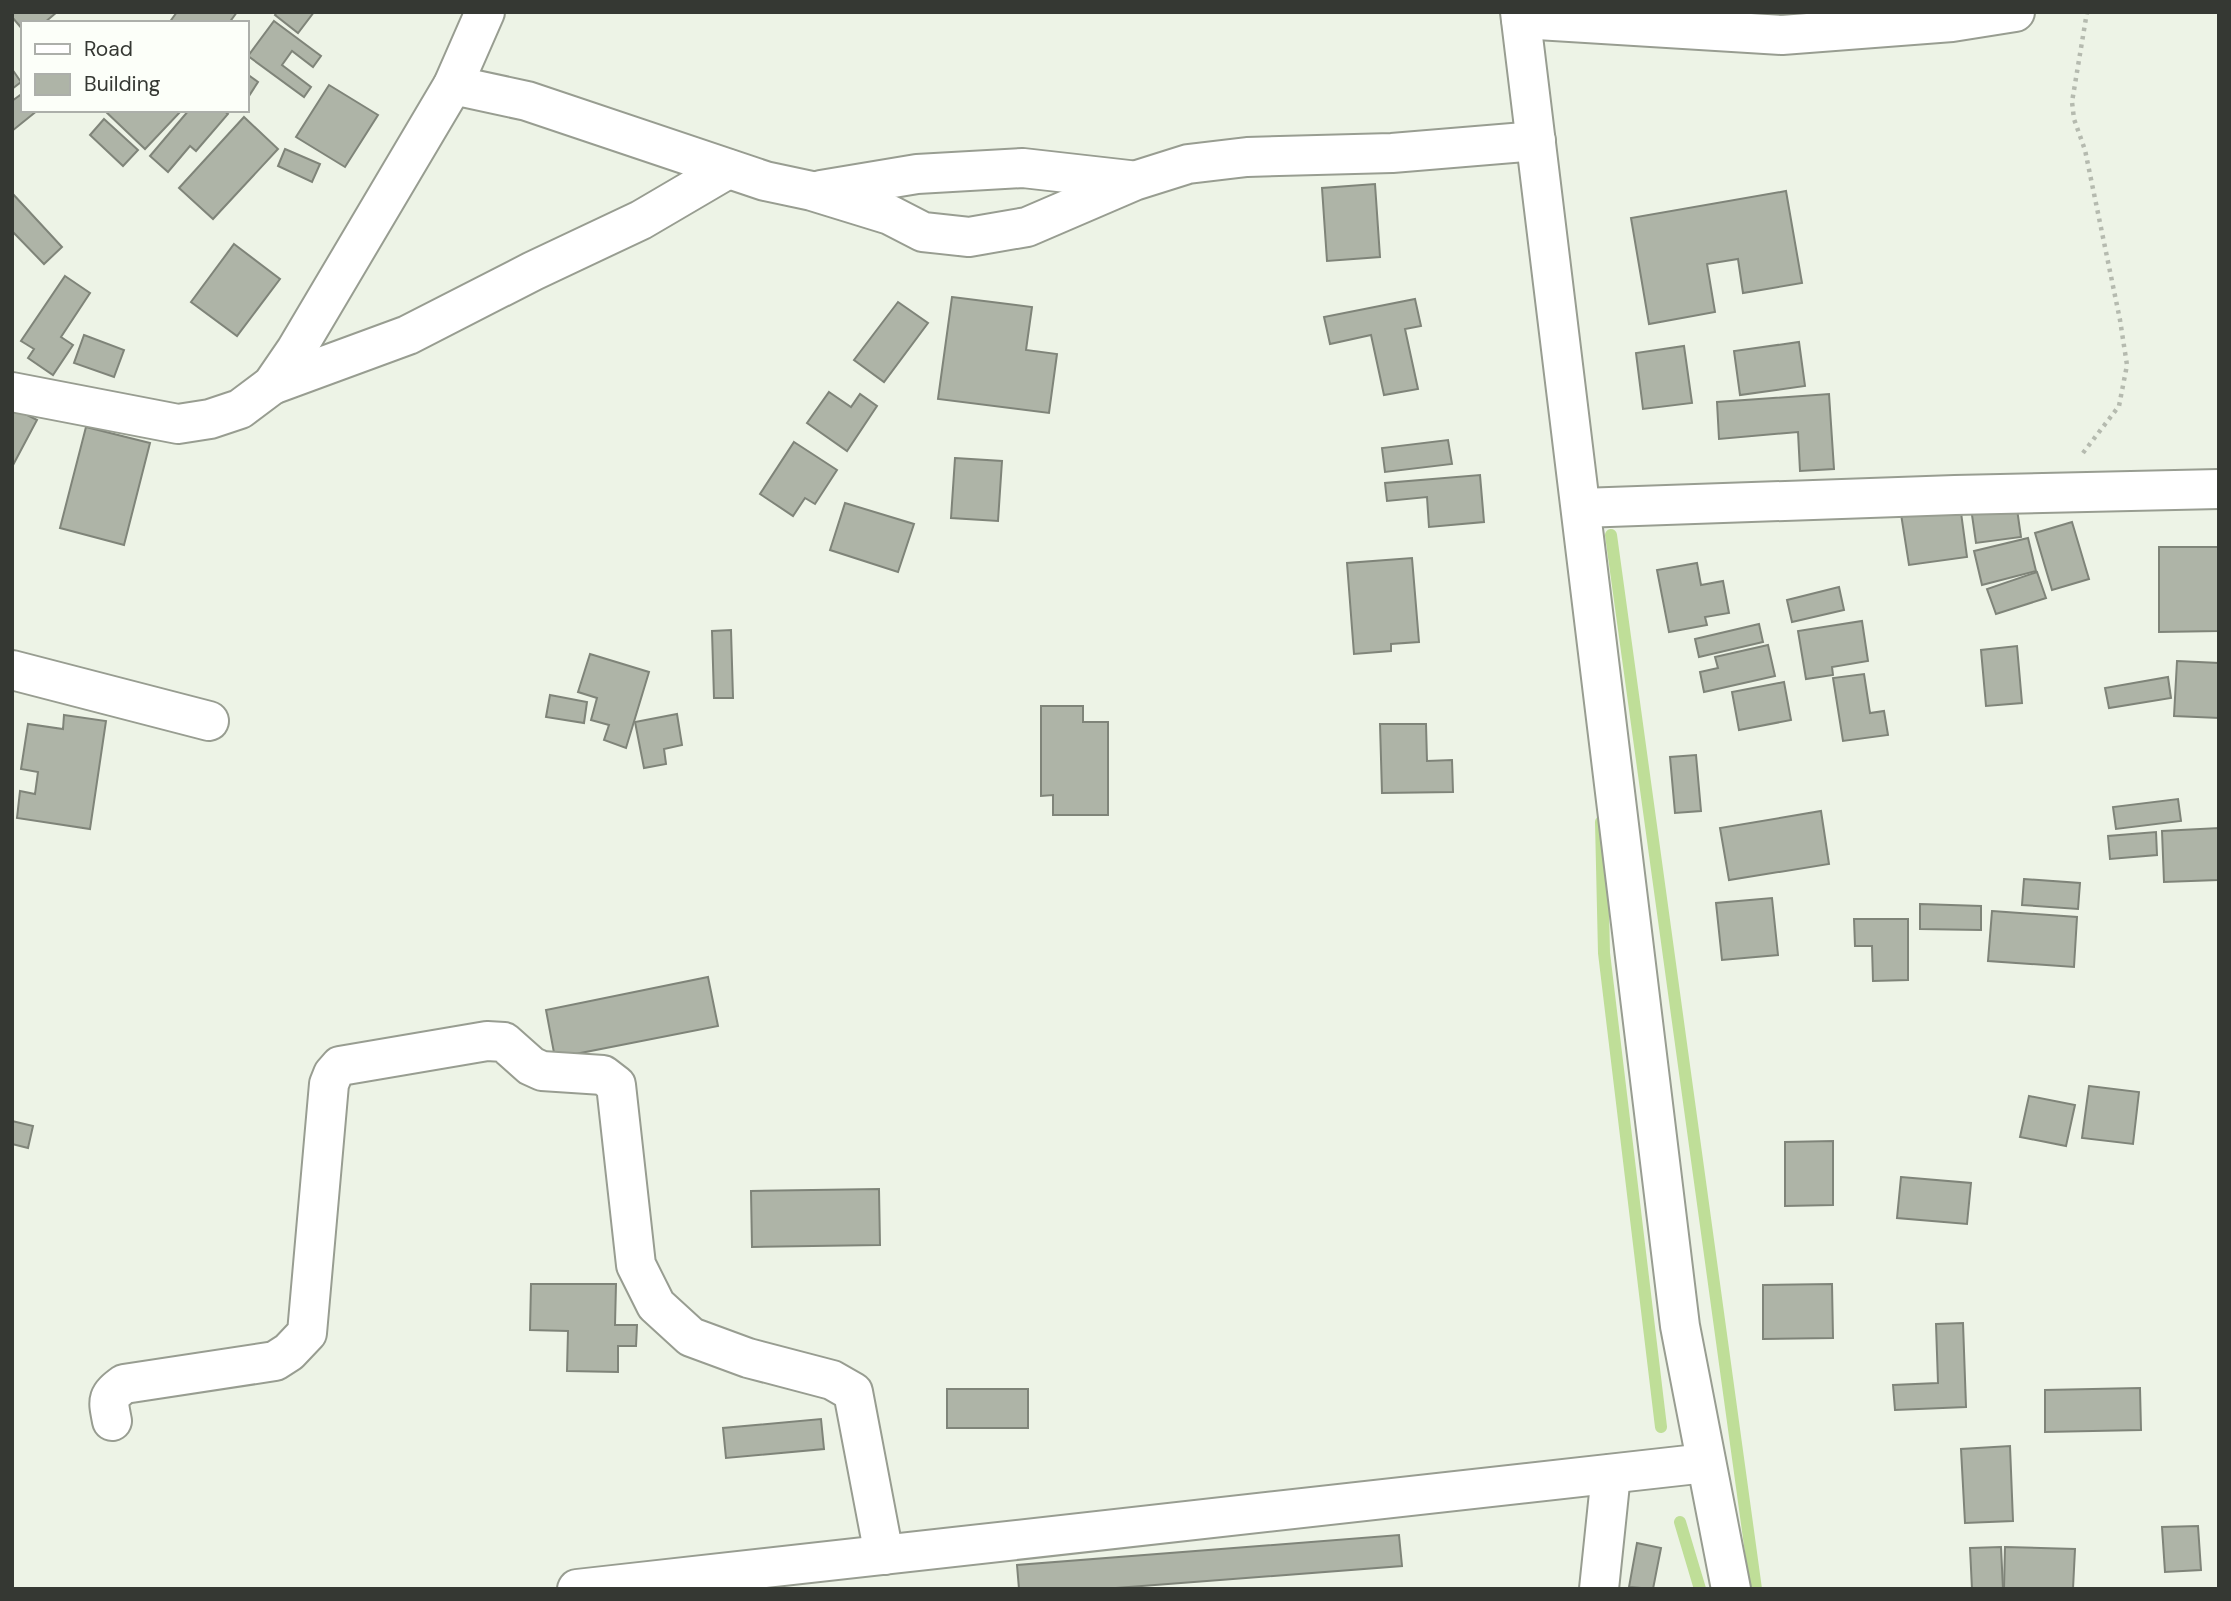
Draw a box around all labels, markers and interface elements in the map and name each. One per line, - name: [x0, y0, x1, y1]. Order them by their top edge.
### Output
- legend: [21, 21, 248, 112]
- text: Road: [84, 35, 133, 63]
- text: Building: [84, 70, 161, 98]

